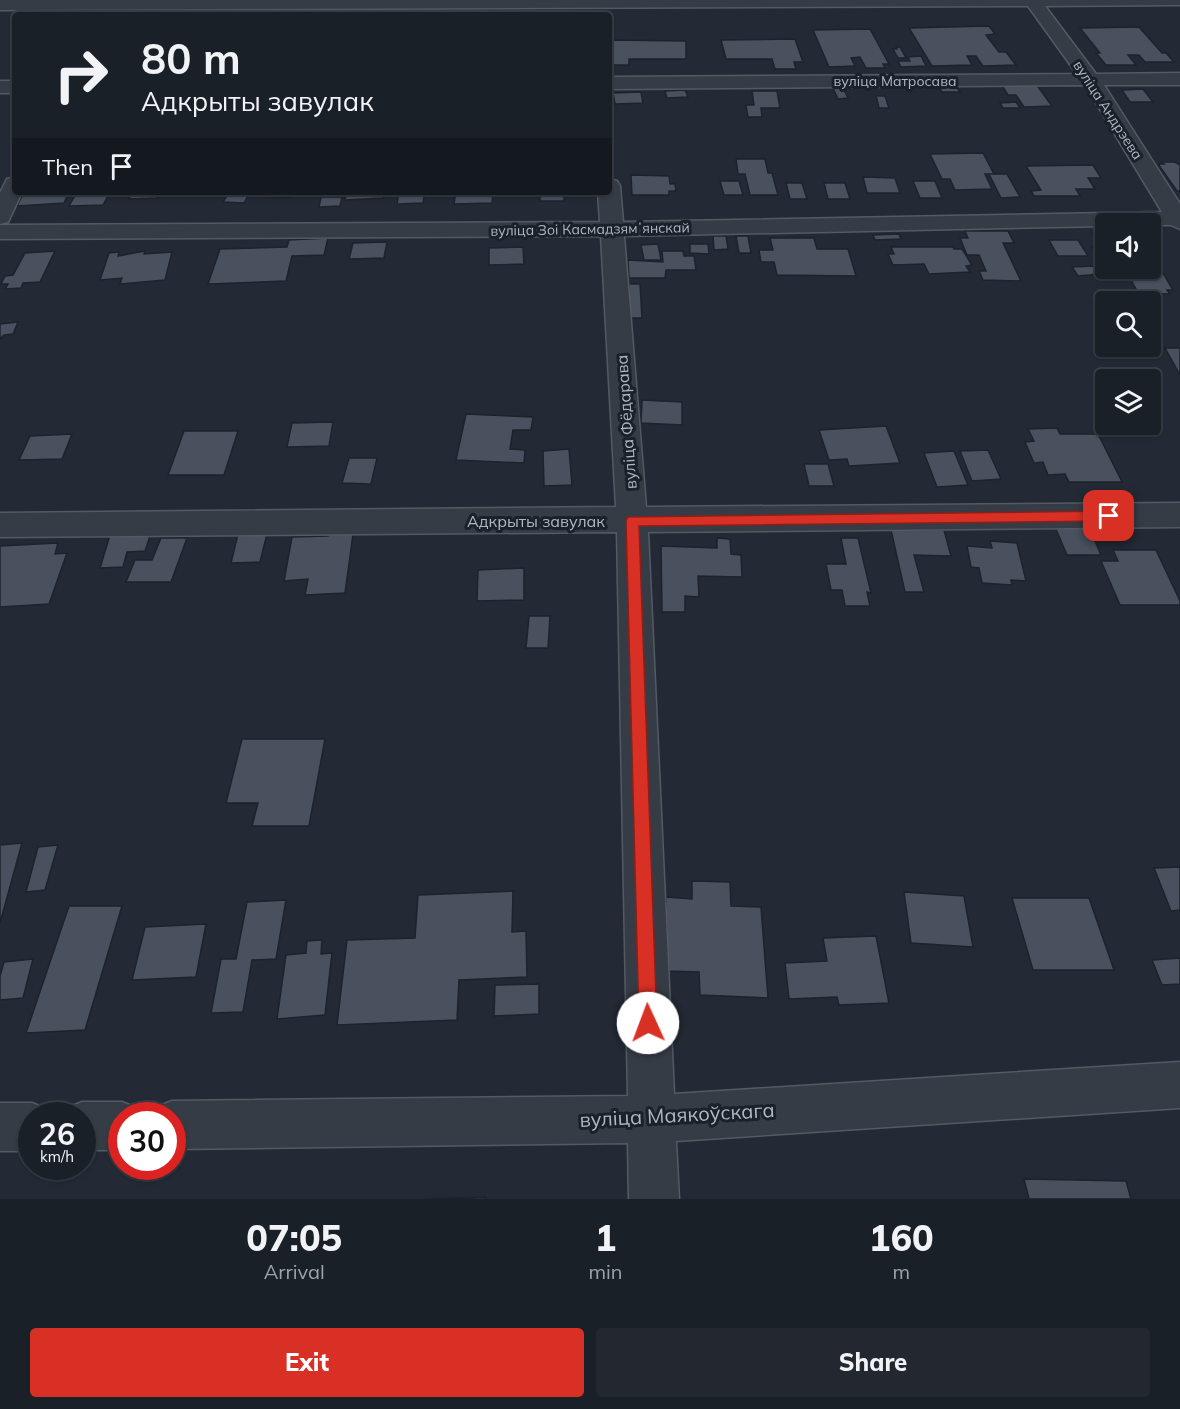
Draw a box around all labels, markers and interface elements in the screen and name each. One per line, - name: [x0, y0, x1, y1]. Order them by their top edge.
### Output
- text: 80 m: [141, 32, 241, 85]
- icon: right: [42, 36, 120, 114]
- street label: вуліца Андрэева: [1069, 57, 1147, 163]
- street label: вуліца Матросава: [834, 72, 956, 90]
- text: Адкрыты завулак: [141, 84, 374, 118]
- icon: arrive: [105, 150, 138, 183]
- text: Then: [42, 153, 93, 181]
- map controls: [1095, 213, 1161, 435]
- button: sound: [1095, 213, 1161, 279]
- street label: вуліца Зоі Касмадзямʼянскай: [490, 218, 690, 240]
- button: search: [1095, 291, 1161, 357]
- street label: вуліца Фёдарава: [611, 354, 641, 490]
- button: layers: [1095, 369, 1161, 435]
- pin: [1083, 490, 1134, 541]
- icon: arrive: [1092, 499, 1125, 532]
- street label: Адкрыты завулак: [467, 511, 605, 531]
- position arrow: [616, 991, 680, 1055]
- street label: вуліца Маякоўскага: [579, 1097, 775, 1132]
- speed limit sign: 30: [108, 1102, 186, 1180]
- text: 26: [39, 1115, 75, 1153]
- text: km/h: [40, 1147, 74, 1166]
- text: 07:05: [246, 1215, 342, 1260]
- text: 1: [595, 1215, 616, 1260]
- text: 160: [869, 1215, 934, 1260]
- text: Arrival: [264, 1259, 325, 1284]
- text: min: [588, 1259, 623, 1284]
- text: m: [892, 1259, 910, 1284]
- button: Exit: [30, 1328, 584, 1397]
- button: Share: [596, 1328, 1150, 1397]

